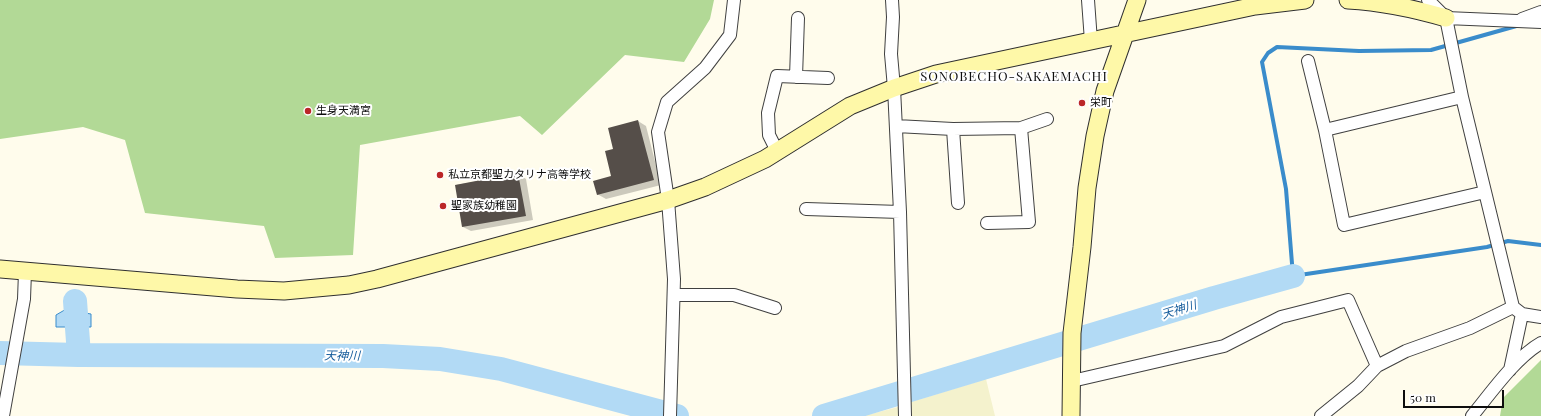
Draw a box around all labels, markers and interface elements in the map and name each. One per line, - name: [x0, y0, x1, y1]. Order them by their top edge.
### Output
- district label: SONOBECHO-SAKAEMACHI: [920, 69, 1108, 85]
- place label: 栄町: [1090, 96, 1112, 110]
- marker: 栄町: [1077, 98, 1087, 108]
- place label: 生身天満宮: [316, 104, 371, 118]
- marker: 生身天満宮: [303, 106, 313, 116]
- place label: 私立京都聖カタリナ高等学校: [448, 168, 591, 182]
- marker: 私立京都聖カタリナ高等学校: [435, 170, 445, 180]
- place label: 聖家族幼稚園: [451, 199, 517, 213]
- marker: 聖家族幼稚園: [438, 201, 448, 211]
- water label: 天神川: [1160, 298, 1198, 322]
- water label: 天神川: [324, 348, 360, 364]
- scale bar: [1405, 382, 1506, 408]
- text: 50 m: [1410, 389, 1436, 405]

